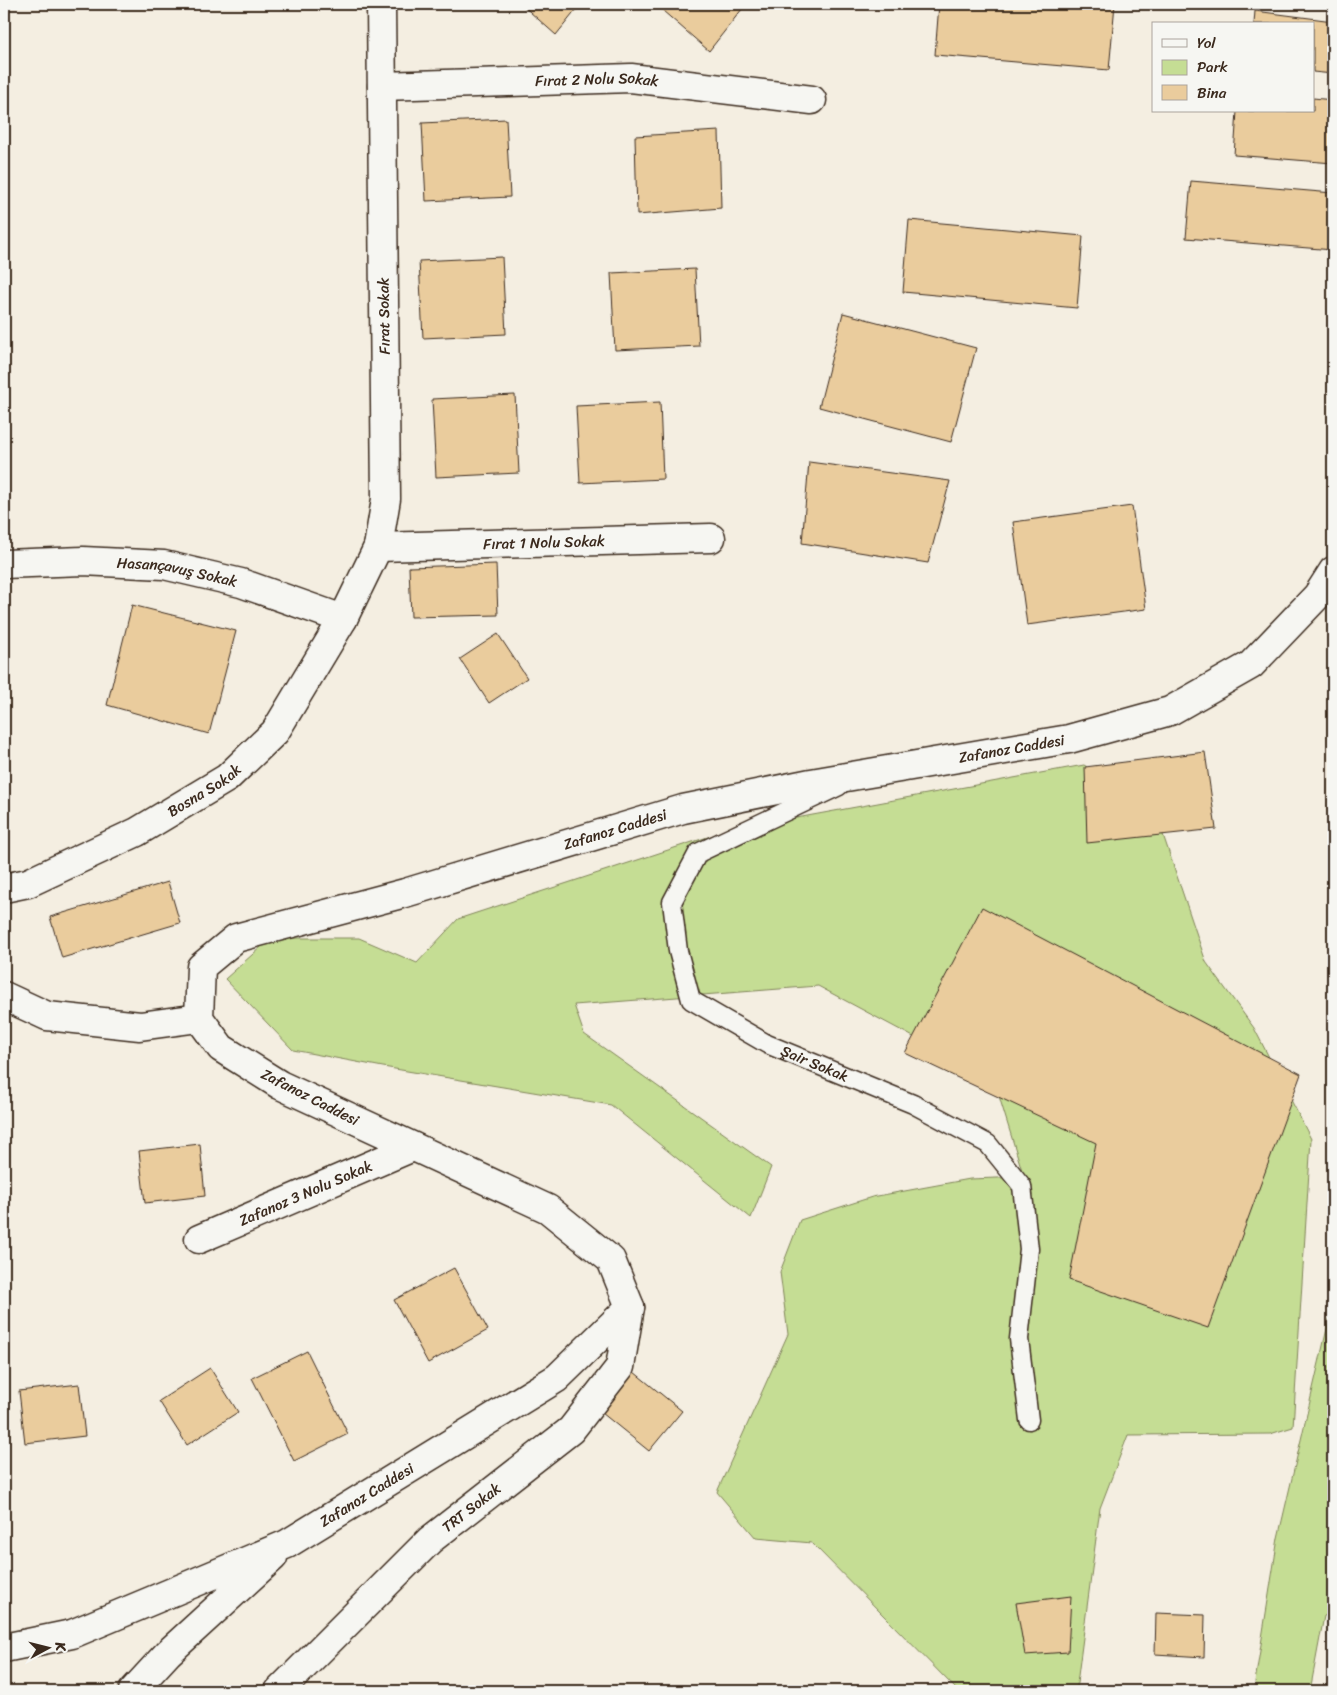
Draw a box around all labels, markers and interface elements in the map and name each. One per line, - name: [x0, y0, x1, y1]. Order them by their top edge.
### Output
- legend: [1152, 22, 1314, 112]
- text: Yol: [1197, 30, 1216, 56]
- text: Park: [1197, 54, 1228, 80]
- street label: Fırat 2 Nolu Sokak: [535, 65, 660, 94]
- text: Bina: [1197, 80, 1227, 106]
- street label: Fırat Sokak: [370, 276, 398, 355]
- street label: Fırat 1 Nolu Sokak: [483, 528, 605, 557]
- street label: Hasançavuş Sokak: [116, 550, 240, 595]
- street label: Zafanoz Caddesi: [956, 727, 1067, 771]
- street label: Bosna Sokak: [162, 757, 248, 824]
- street label: Zafanoz Caddesi: [560, 801, 671, 857]
- street label: Şair Sokak: [777, 1038, 853, 1089]
- street label: Zafanoz Caddesi: [256, 1061, 364, 1133]
- street label: Zafanoz 3 Nolu Sokak: [235, 1153, 377, 1233]
- street label: Zafanoz Caddesi: [314, 1455, 420, 1534]
- street label: TRT Sokak: [436, 1476, 507, 1539]
- north arrow: [22, 1622, 72, 1672]
- text: K: [47, 1640, 74, 1654]

